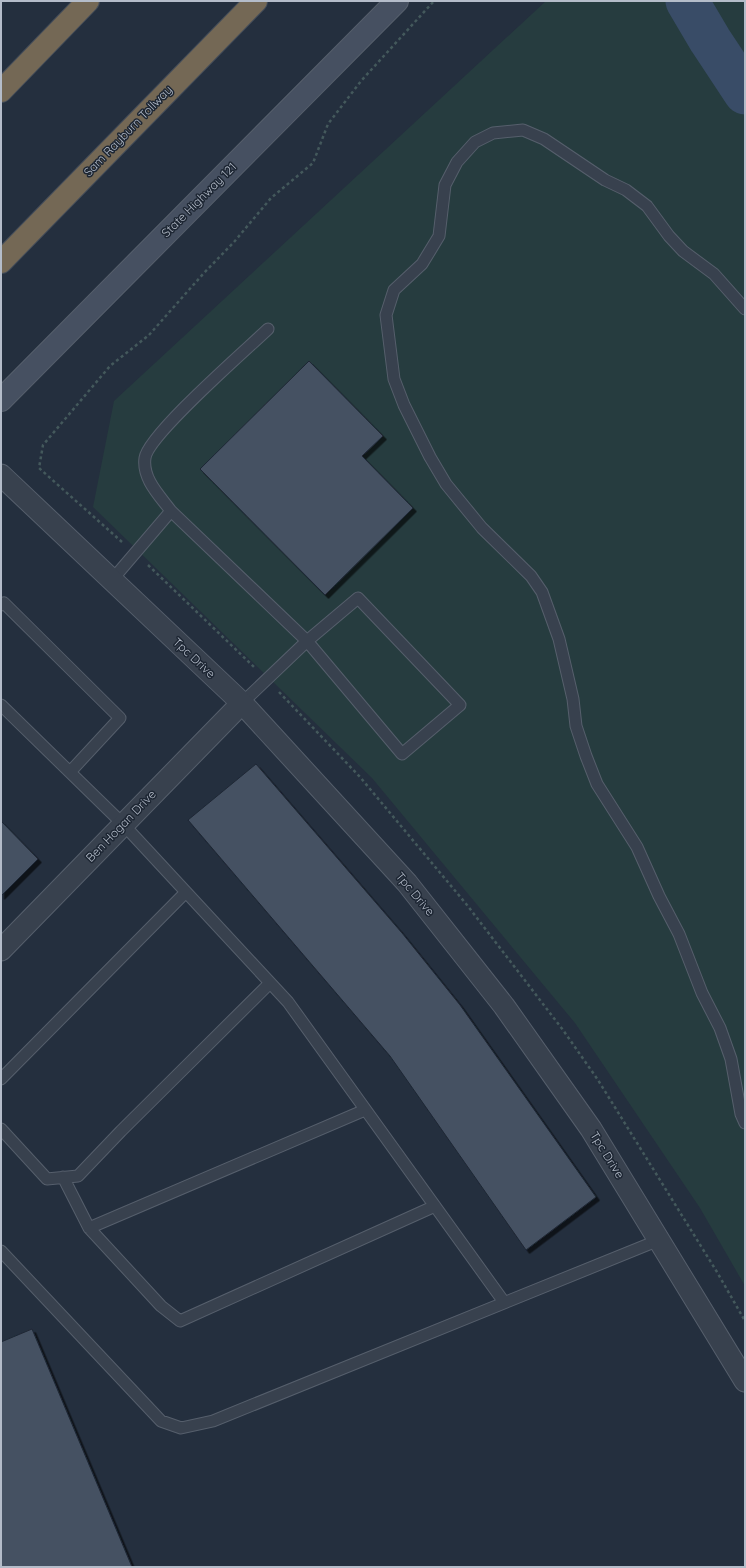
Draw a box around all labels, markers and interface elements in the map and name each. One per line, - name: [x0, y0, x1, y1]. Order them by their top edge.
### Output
- street label: Sam Rayburn Tollway: [80, 82, 175, 179]
- street label: State Highway 121: [158, 159, 239, 240]
- street label: Tpc Drive: [170, 634, 219, 681]
- street label: Ben Hogan Drive: [82, 786, 159, 865]
- street label: Tpc Drive: [393, 869, 438, 919]
- street label: Tpc Drive: [587, 1128, 628, 1181]

